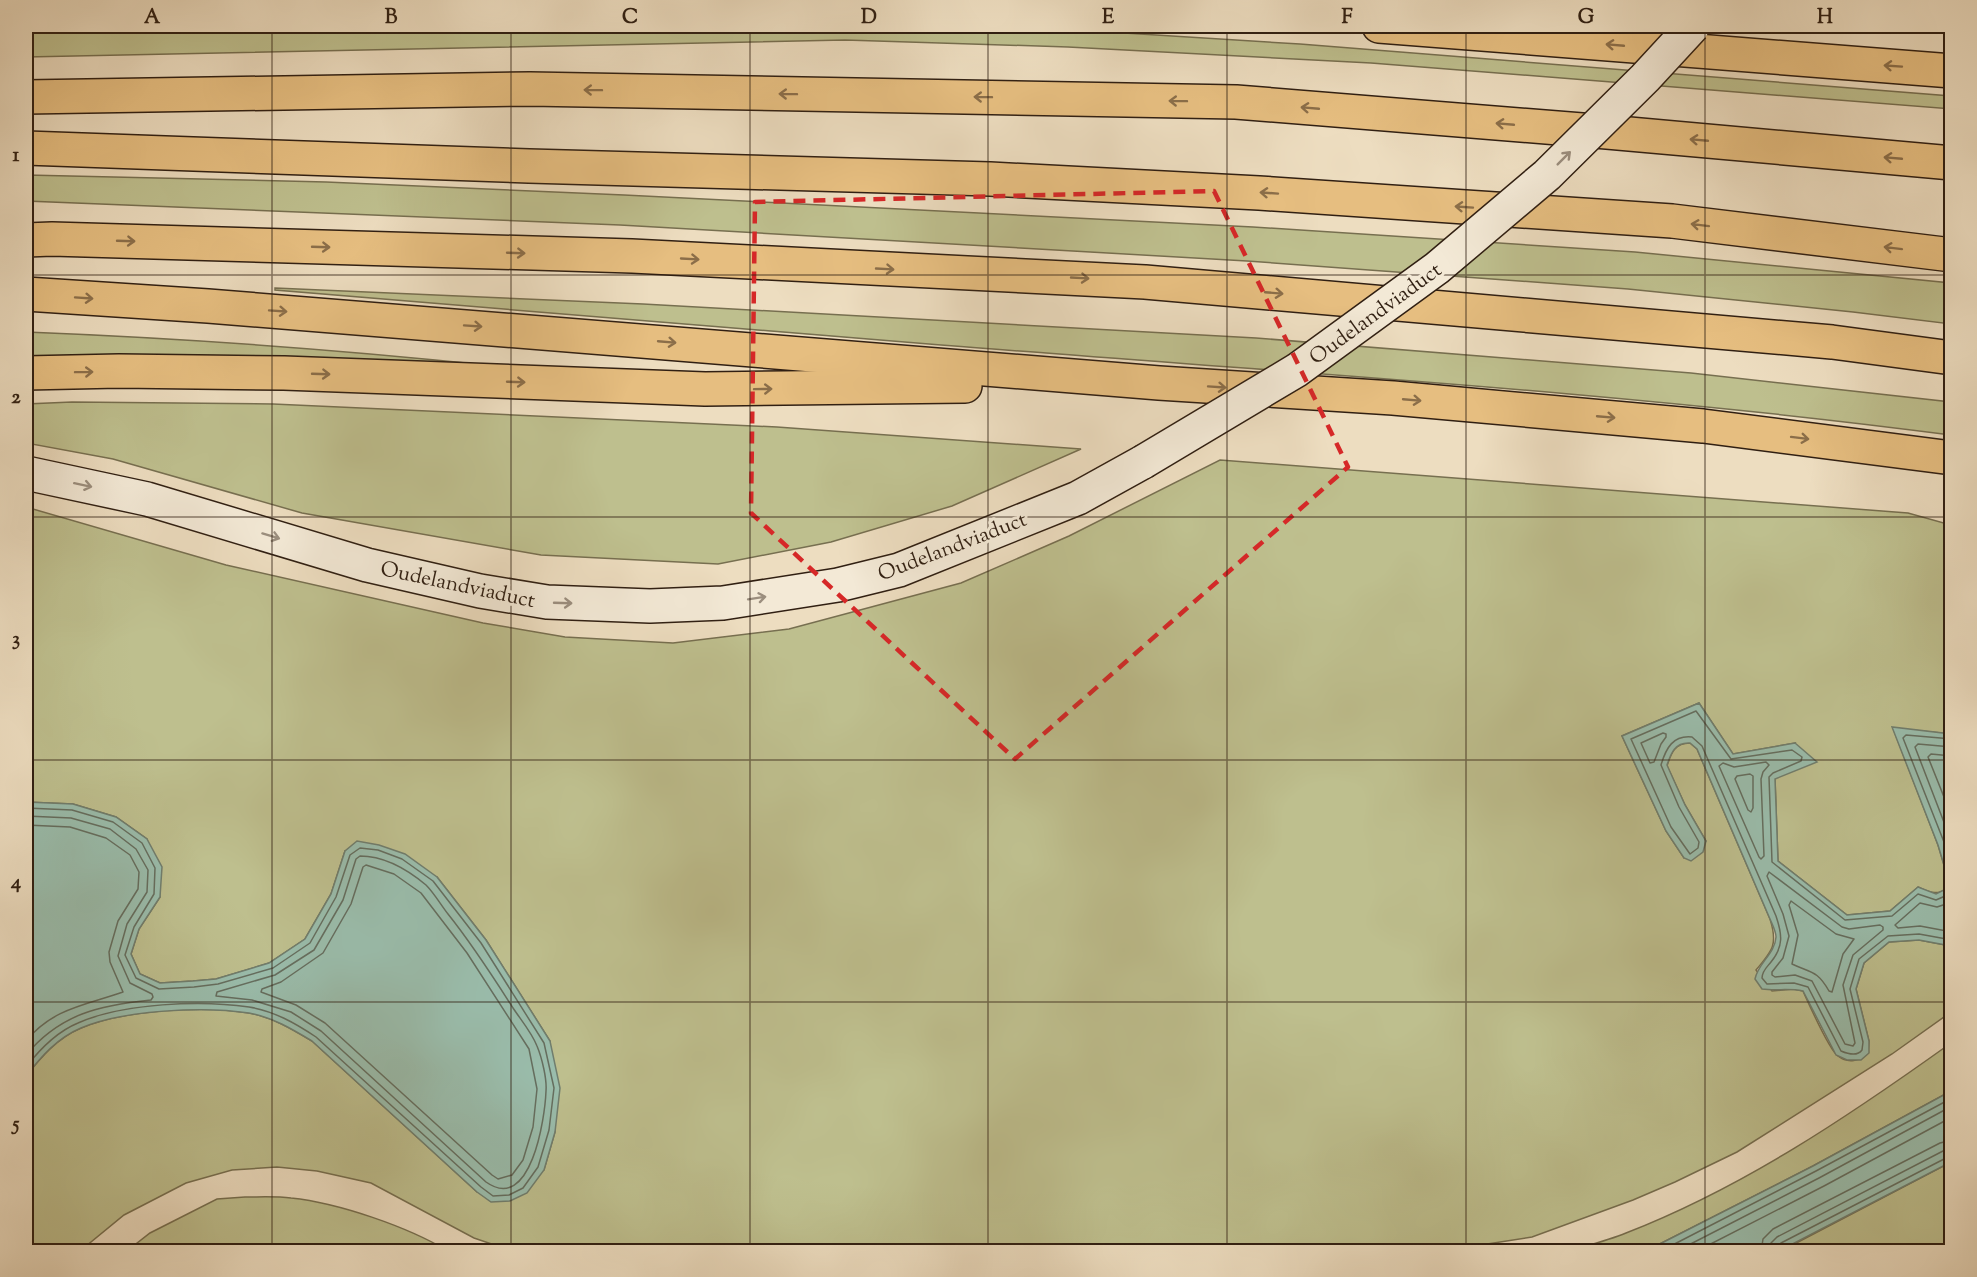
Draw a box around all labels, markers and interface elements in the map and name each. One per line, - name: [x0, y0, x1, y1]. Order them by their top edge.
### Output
- text: A: [144, 4, 161, 33]
- text: B: [385, 4, 398, 33]
- text: C: [622, 4, 638, 33]
- text: D: [861, 4, 877, 33]
- text: E: [1102, 4, 1115, 33]
- text: F: [1341, 4, 1353, 33]
- text: G: [1578, 4, 1595, 33]
- text: H: [1817, 4, 1833, 33]
- one-way arrow: [1606, 39, 1626, 50]
- one-way arrow: [1884, 61, 1904, 72]
- one-way arrow: [584, 84, 603, 96]
- one-way arrow: [778, 88, 798, 99]
- one-way arrow: [973, 91, 993, 103]
- one-way arrow: [1168, 95, 1188, 107]
- one-way arrow: [1301, 102, 1321, 113]
- one-way arrow: [1495, 118, 1515, 129]
- one-way arrow: [1690, 134, 1709, 145]
- text: 1: [13, 142, 20, 171]
- one-way arrow: [1557, 151, 1572, 166]
- one-way arrow: [1884, 152, 1904, 163]
- one-way arrow: [1260, 188, 1280, 199]
- one-way arrow: [1454, 201, 1474, 212]
- one-way arrow: [1690, 219, 1710, 230]
- one-way arrow: [115, 235, 135, 247]
- one-way arrow: [310, 241, 330, 252]
- one-way arrow: [1884, 243, 1904, 254]
- one-way arrow: [505, 247, 525, 258]
- one-way arrow: [680, 253, 700, 264]
- street label: Oudelandviaduct: [1304, 256, 1449, 373]
- one-way arrow: [874, 263, 894, 274]
- one-way arrow: [1069, 273, 1089, 284]
- one-way arrow: [1264, 288, 1283, 299]
- one-way arrow: [73, 293, 93, 304]
- one-way arrow: [268, 306, 288, 317]
- one-way arrow: [462, 321, 482, 332]
- one-way arrow: [657, 337, 677, 348]
- one-way arrow: [73, 366, 93, 378]
- one-way arrow: [310, 369, 330, 380]
- one-way arrow: [505, 376, 525, 387]
- one-way arrow: [1207, 381, 1227, 392]
- one-way arrow: [753, 383, 773, 394]
- text: 2: [11, 384, 21, 413]
- one-way arrow: [1401, 395, 1421, 406]
- one-way arrow: [1595, 412, 1615, 423]
- one-way arrow: [1789, 433, 1809, 444]
- one-way arrow: [72, 480, 92, 491]
- street label: Oudelandviaduct: [874, 506, 1032, 590]
- one-way arrow: [261, 531, 280, 542]
- street label: Oudelandviaduct: [377, 555, 538, 617]
- one-way arrow: [747, 592, 766, 603]
- one-way arrow: [552, 597, 572, 608]
- text: 3: [12, 626, 20, 655]
- text: 4: [10, 869, 21, 898]
- text: 5: [11, 1111, 20, 1140]

